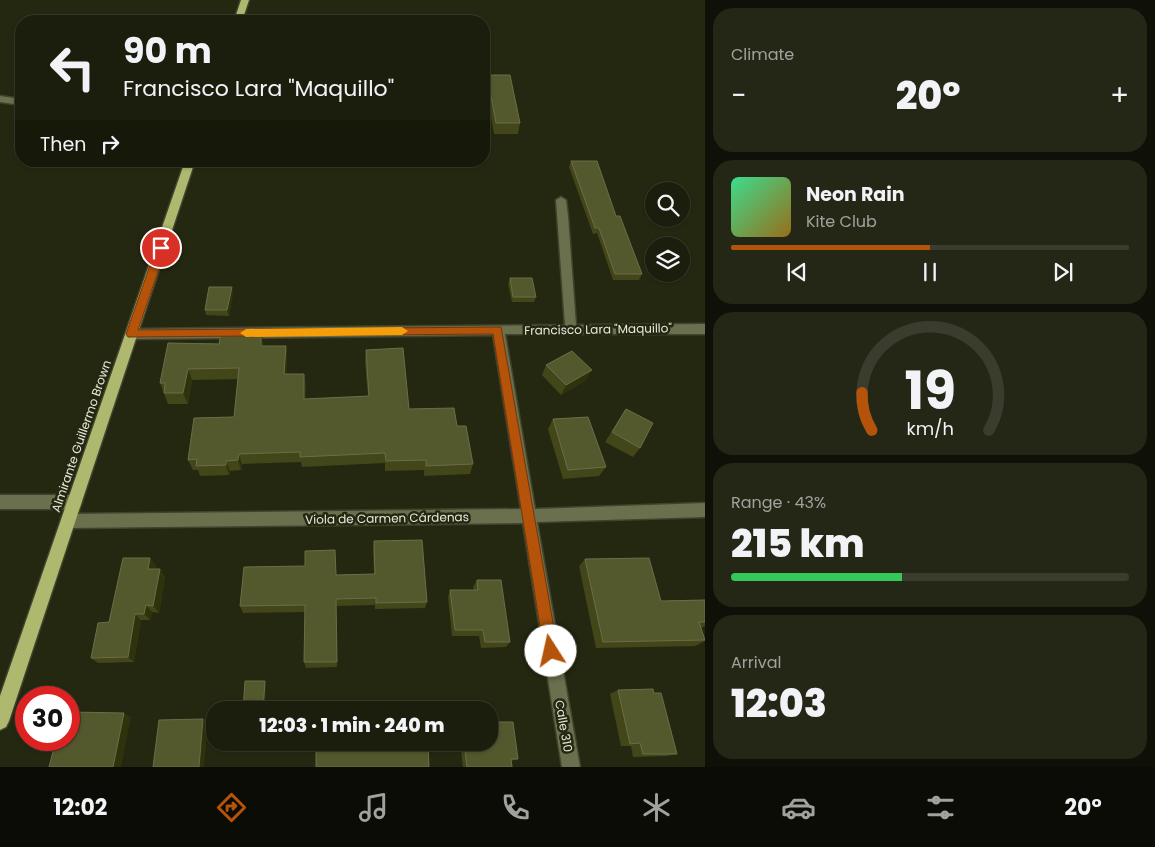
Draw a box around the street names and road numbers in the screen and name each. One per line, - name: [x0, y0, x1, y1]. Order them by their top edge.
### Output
- street label: Francisco Lara "Maquillo": [524, 319, 673, 339]
- street label: Almirante Guillermo Brown: [47, 358, 115, 514]
- street label: Viola de Carmen Cárdenas: [305, 508, 469, 528]
- street label: Calle 310: [551, 699, 577, 753]

